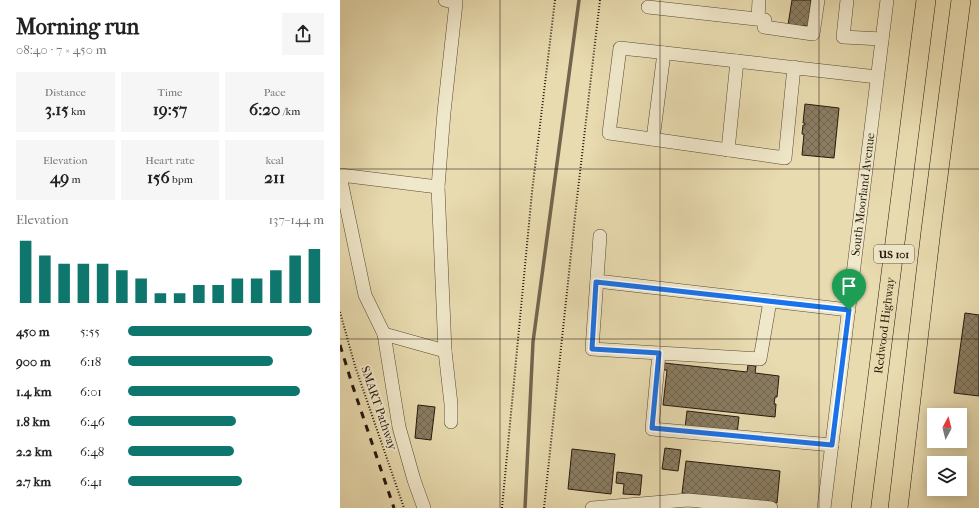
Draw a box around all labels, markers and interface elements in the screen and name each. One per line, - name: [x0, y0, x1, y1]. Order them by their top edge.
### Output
- button: share: [282, 13, 324, 55]
- text: Morning run: [16, 14, 139, 40]
- text: 08:40 · 7 × 450 m: [16, 42, 106, 57]
- text: Distance: [45, 86, 86, 99]
- text: Time: [157, 86, 182, 99]
- text: Pace: [264, 86, 286, 99]
- text: 3.15: [45, 99, 69, 119]
- text: 19:57: [153, 99, 187, 119]
- text: 6:20: [249, 99, 280, 119]
- text: km: [69, 105, 86, 118]
- text: /km: [280, 105, 300, 118]
- street label: South Moorland Avenue: [848, 132, 877, 257]
- text: Elevation: [43, 154, 88, 167]
- text: Heart rate: [145, 154, 195, 167]
- text: kcal: [265, 154, 284, 167]
- text: 49: [50, 167, 69, 187]
- text: 156: [147, 167, 170, 187]
- text: 211: [264, 167, 285, 187]
- text: m: [69, 173, 81, 186]
- text: bpm: [170, 173, 193, 186]
- text: Elevation: [16, 212, 69, 227]
- text: 137–144 m: [268, 212, 324, 227]
- road number: US 101: [874, 245, 914, 263]
- pin: [832, 269, 866, 310]
- icon: arrive: [838, 275, 860, 297]
- street label: Redwood Highway: [871, 276, 898, 375]
- text: 450 m: [16, 324, 50, 339]
- text: 5:55: [80, 324, 100, 339]
- text: 900 m: [16, 354, 51, 369]
- text: 6:18: [80, 354, 101, 369]
- street label: SMART Pathway: [358, 364, 400, 452]
- text: 1.4 km: [16, 384, 51, 399]
- text: 6:01: [80, 384, 102, 399]
- north arrow: [927, 408, 967, 448]
- map controls: [927, 408, 967, 496]
- text: 1.8 km: [16, 414, 50, 429]
- text: 6:46: [80, 414, 105, 429]
- text: 2.2 km: [16, 444, 52, 459]
- text: 6:48: [80, 444, 104, 459]
- button: layers: [927, 456, 967, 496]
- text: 2.7 km: [16, 474, 51, 489]
- text: 6:41: [80, 474, 103, 489]

